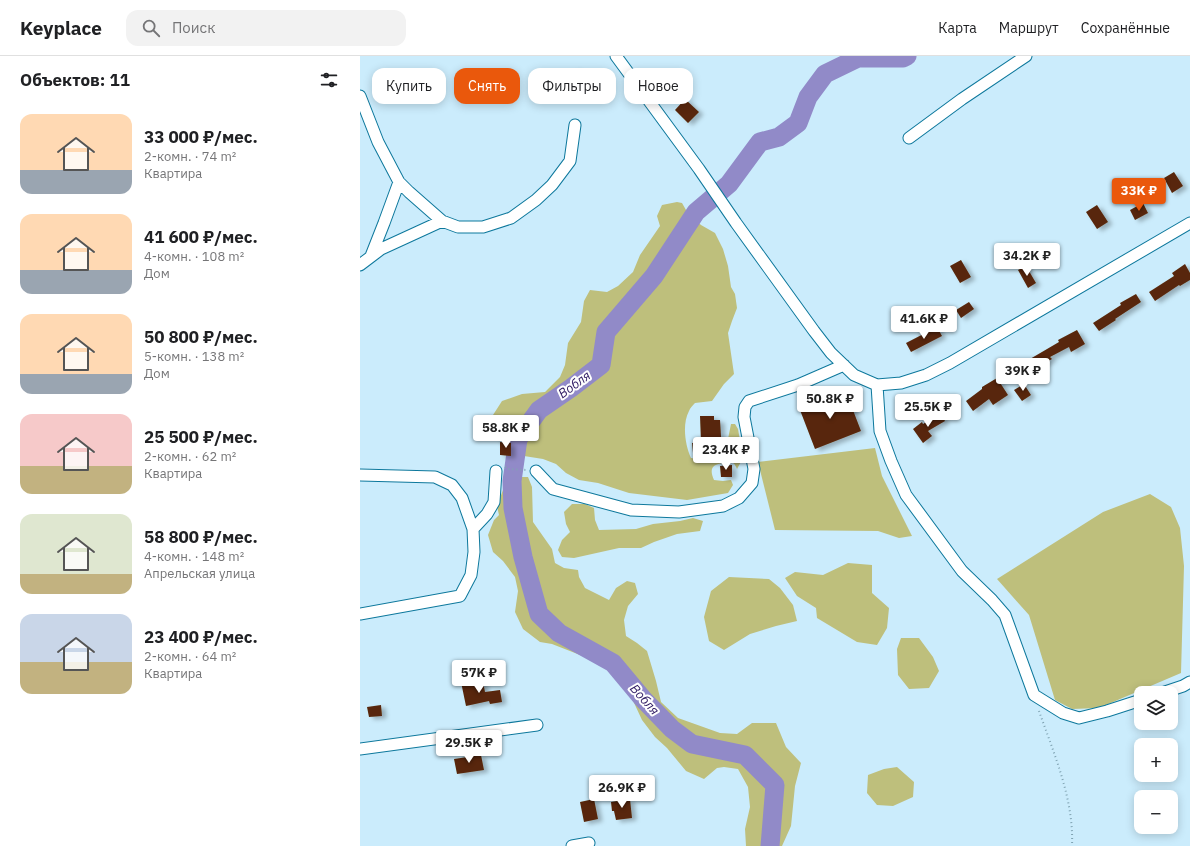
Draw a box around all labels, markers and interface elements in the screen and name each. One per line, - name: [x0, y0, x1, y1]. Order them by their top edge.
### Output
- search box: [126, 10, 406, 46]
- text: Keyplace: [20, 16, 102, 40]
- icon: search: [140, 17, 162, 39]
- text: Поиск: [172, 18, 215, 37]
- text: Карта: [938, 19, 977, 37]
- text: Маршрут: [999, 19, 1059, 37]
- text: Сохранённые: [1081, 19, 1170, 37]
- chip: Купить: [372, 68, 446, 104]
- chip: Снять: [454, 68, 520, 104]
- chip: Фильтры: [528, 68, 616, 104]
- chip: Новое: [624, 68, 693, 104]
- text: Объектов: 11: [20, 69, 130, 91]
- icon: filters: [318, 69, 340, 91]
- text: 33 000 ₽/мес.: [144, 126, 258, 148]
- icon: home: [52, 130, 100, 178]
- text: 2-комн. · 74 m²: [144, 148, 236, 165]
- text: Квартира: [144, 165, 202, 182]
- pin: 33K ₽: [1111, 178, 1167, 212]
- text: 33K ₽: [1121, 182, 1157, 199]
- text: 41 600 ₽/мес.: [144, 226, 258, 248]
- icon: home: [52, 230, 100, 278]
- pin: 34.2K ₽: [990, 243, 1064, 277]
- text: 34.2K ₽: [1003, 247, 1051, 264]
- text: 4-комн. · 108 m²: [144, 248, 244, 265]
- text: Дом: [144, 265, 170, 282]
- pin: 41.6K ₽: [887, 306, 961, 340]
- text: 41.6K ₽: [900, 310, 948, 327]
- text: 50 800 ₽/мес.: [144, 326, 258, 348]
- icon: home: [52, 330, 100, 378]
- text: 5-комн. · 138 m²: [144, 348, 244, 365]
- pin: 39K ₽: [995, 358, 1051, 392]
- text: 39K ₽: [1005, 362, 1041, 379]
- text: Дом: [144, 365, 170, 382]
- water label: Вобля: [555, 367, 594, 402]
- pin: 50.8K ₽: [793, 386, 867, 420]
- text: 50.8K ₽: [806, 390, 854, 407]
- pin: 25.5K ₽: [891, 394, 965, 428]
- text: 25.5K ₽: [904, 398, 952, 415]
- pin: 58.8K ₽: [469, 415, 543, 449]
- text: 58.8K ₽: [482, 419, 530, 436]
- text: 25 500 ₽/мес.: [144, 426, 258, 448]
- icon: home: [52, 430, 100, 478]
- pin: 23.4K ₽: [689, 437, 763, 471]
- text: 23.4K ₽: [702, 441, 750, 458]
- text: 2-комн. · 62 m²: [144, 448, 236, 465]
- text: Квартира: [144, 465, 202, 482]
- text: 58 800 ₽/мес.: [144, 526, 258, 548]
- icon: home: [52, 530, 100, 578]
- text: 4-комн. · 148 m²: [144, 548, 244, 565]
- text: Апрельская улица: [144, 565, 255, 582]
- text: 23 400 ₽/мес.: [144, 626, 258, 648]
- icon: home: [52, 630, 100, 678]
- text: 2-комн. · 64 m²: [144, 648, 236, 665]
- pin: 57K ₽: [451, 660, 507, 694]
- text: 57K ₽: [461, 664, 497, 681]
- text: Квартира: [144, 665, 202, 682]
- water label: Вобля: [626, 680, 663, 719]
- map controls: [1134, 686, 1178, 834]
- button: layers: [1134, 686, 1178, 730]
- pin: 29.5K ₽: [432, 730, 506, 764]
- text: 29.5K ₽: [445, 734, 493, 751]
- button: +: [1134, 738, 1178, 782]
- pin: 26.9K ₽: [585, 775, 659, 809]
- text: 26.9K ₽: [598, 779, 646, 796]
- button: −: [1134, 790, 1178, 834]

